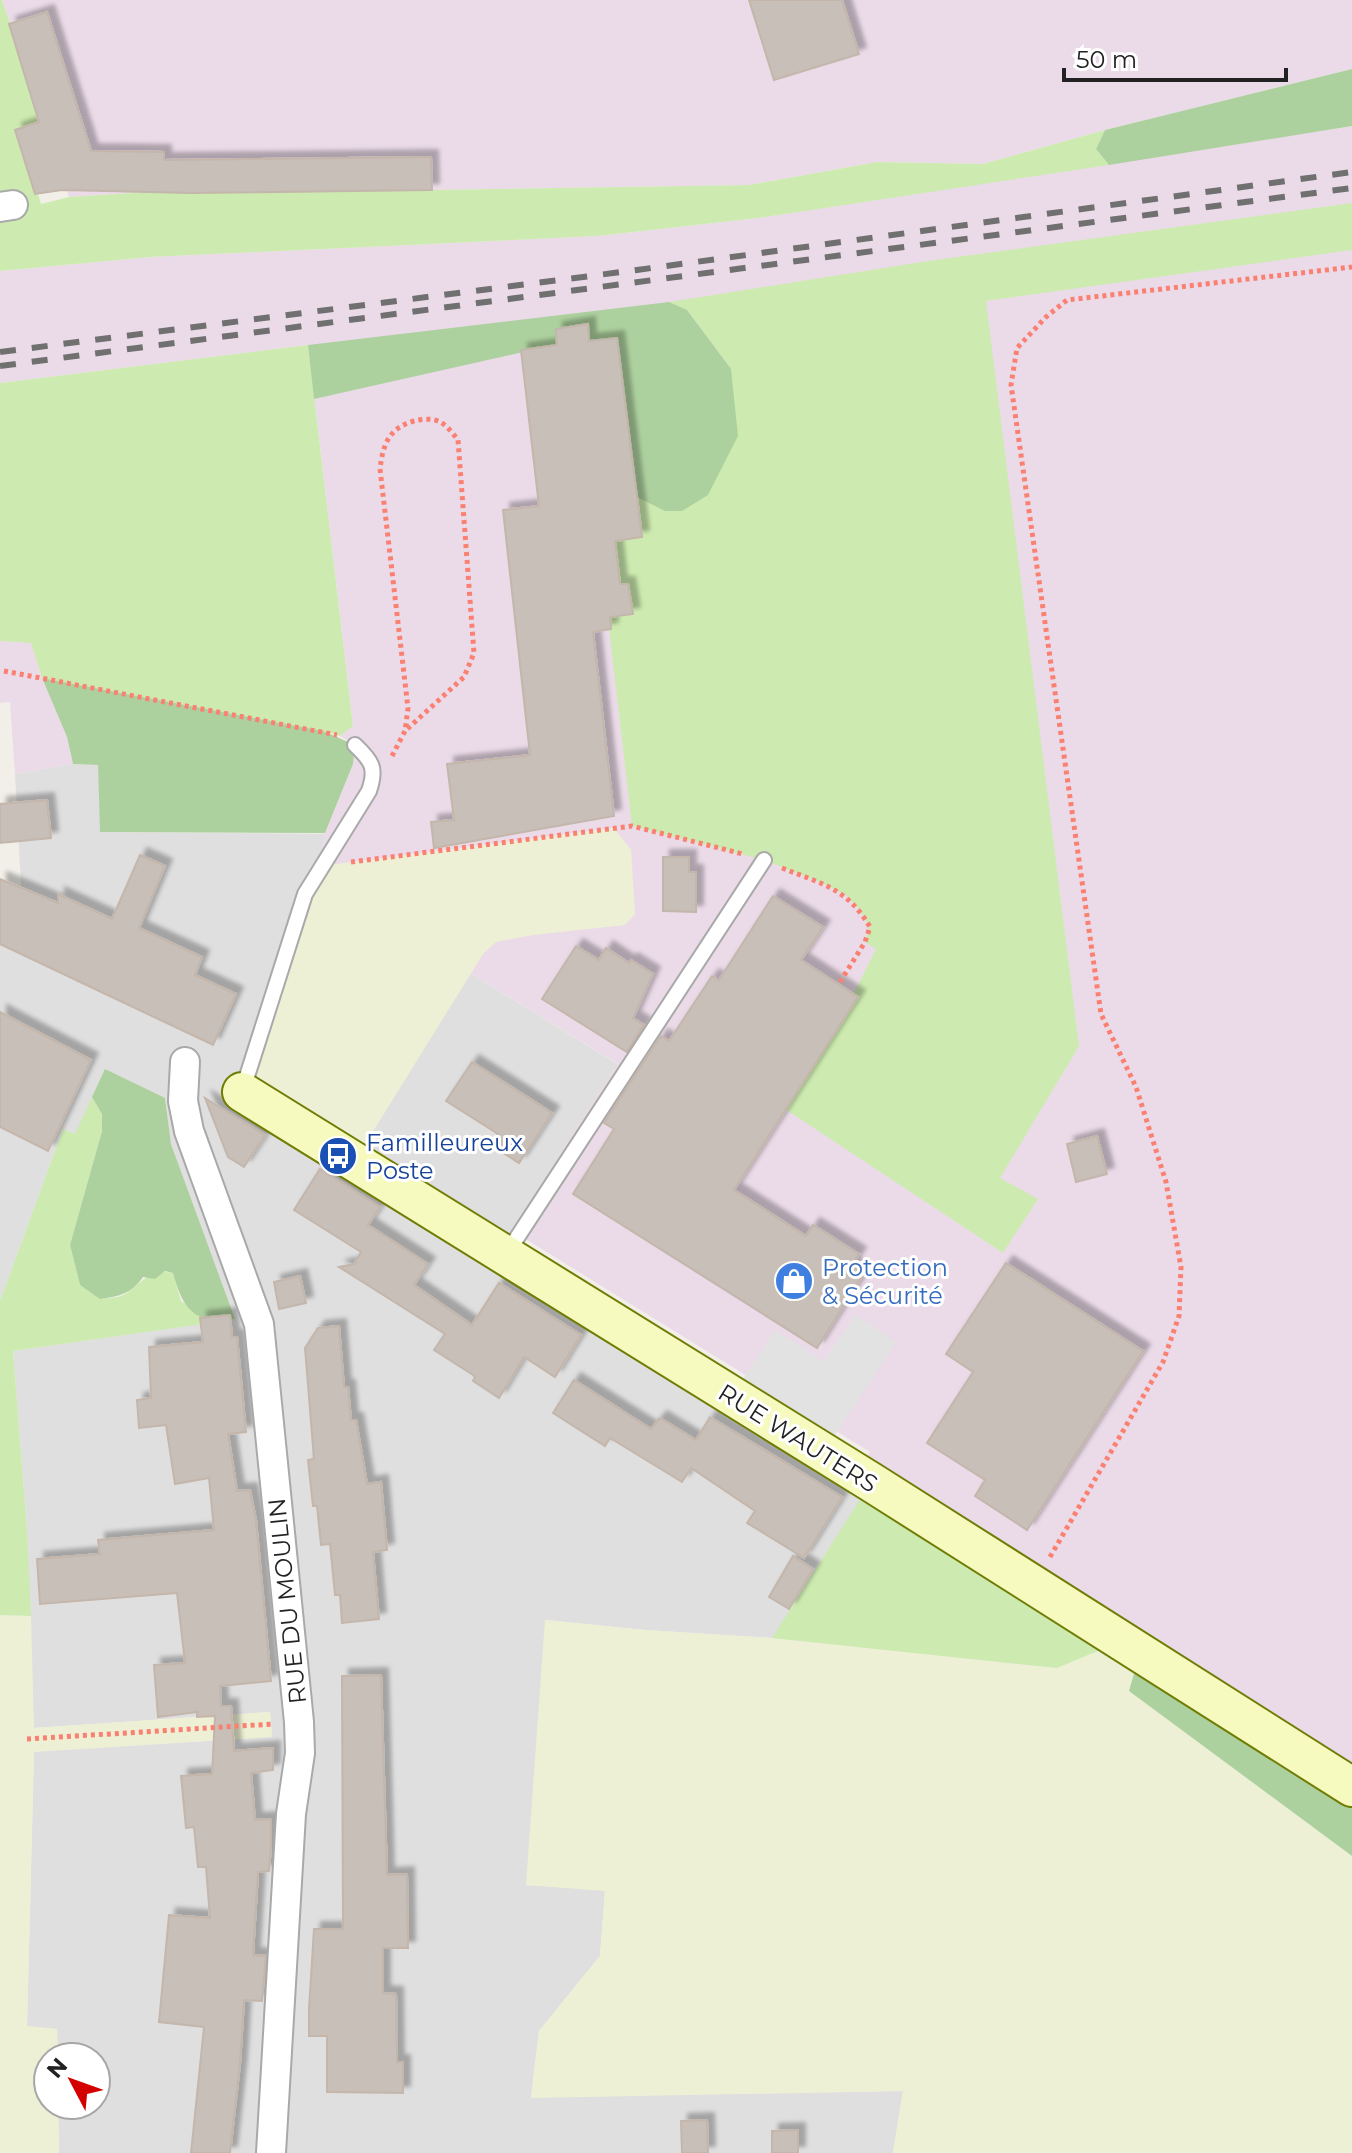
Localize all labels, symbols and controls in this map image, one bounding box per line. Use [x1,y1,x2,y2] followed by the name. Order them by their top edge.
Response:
[1064,32,1286,82] scale bar
[1076,45,1137,74] text: 50 m
[366,1128,523,1185] place label: Familleureux Poste
[317,1135,359,1177] bus stop icon: Familleureux Poste
[822,1253,948,1310] place label: Protection & Sécurité
[773,1260,815,1302] shop icon: Protection & Sécurité
[713,1377,883,1499] street label: RUE WAUTERS
[262,1497,312,1705] street label: RUE DU MOULIN
[32,2041,112,2121] north arrow
[41,2053,73,2084] text: N

